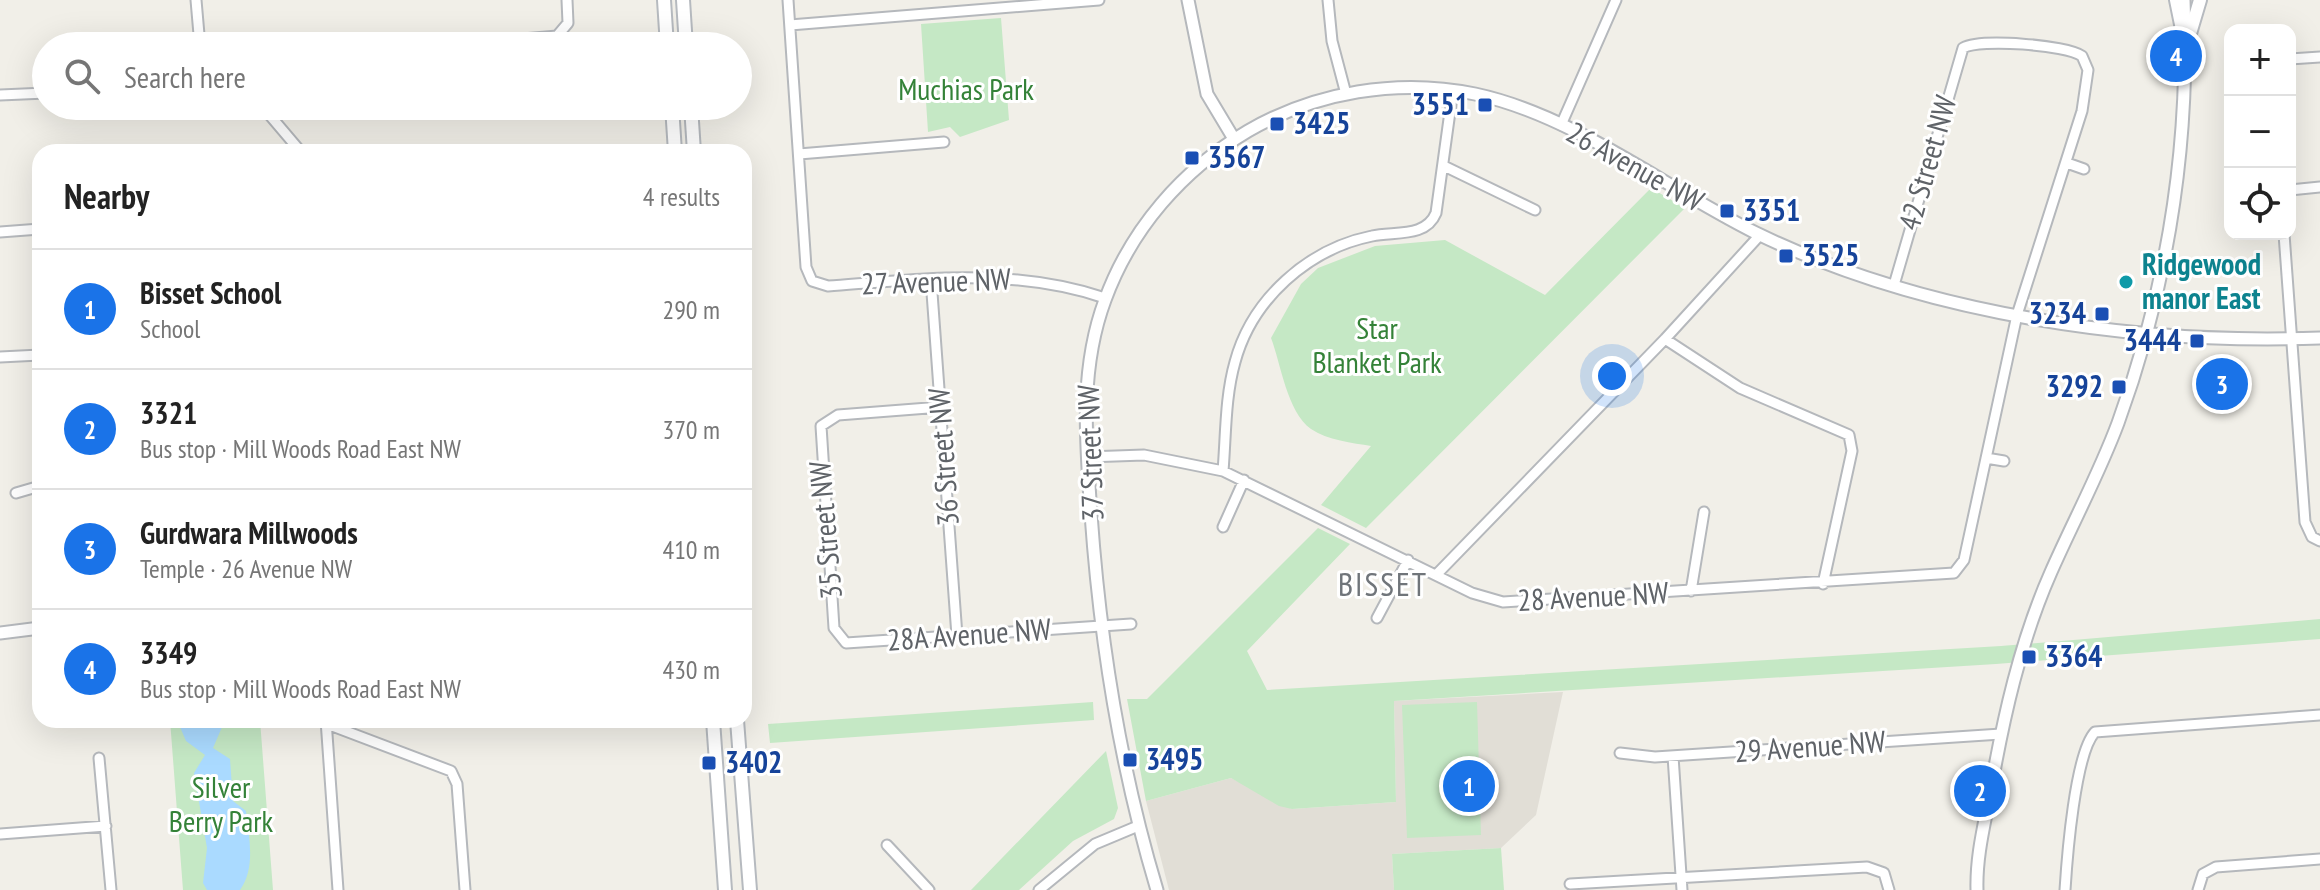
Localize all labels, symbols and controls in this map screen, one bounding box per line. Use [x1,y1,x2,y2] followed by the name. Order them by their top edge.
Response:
[2224,24,2296,240] map controls
[2224,24,2296,96] button: +
[2150,26,2202,86] pin: 4
[32,32,752,120] search box
[60,54,104,98] icon: search
[124,57,246,96] text: Search here
[898,69,1034,108] park label: Muchias Park
[1412,84,1469,123] place label: 3551
[1889,91,1964,234] street label: 42 Street NW
[1476,96,1494,114] marker: 3551
[2224,96,2296,168] button: −
[1293,103,1350,142] place label: 3425
[1560,112,1711,219] street label: 26 Avenue NW
[1268,115,1286,133] marker: 3425
[1208,137,1265,176] place label: 3567
[1183,149,1201,167] marker: 3567
[2224,168,2296,240] button: locate
[64,174,149,218] text: Nearby
[643,180,720,213] text: 4 results
[1743,190,1800,229] place label: 3351
[1718,202,1736,220] marker: 3351
[1802,235,1859,274] place label: 3525
[2142,244,2261,317] place label: Ridgewood manor East
[1777,247,1795,265] marker: 3525
[860,258,1011,303] street label: 27 Avenue NW
[140,273,281,312] text: Bisset School
[2117,273,2135,291] marker: Ridgewood manor East
[84,293,96,326] text: 1
[662,293,720,326] text: 290 m
[2029,293,2086,332] place label: 3234
[2093,305,2111,323] marker: 3234
[1312,308,1442,381] park label: Star Blanket Park
[140,312,200,345] text: School
[2124,320,2181,359] place label: 3444
[2188,332,2206,350] marker: 3444
[2196,354,2248,414] pin: 3
[1592,356,1632,396] your location
[2046,366,2103,405] place label: 3292
[2110,378,2128,396] marker: 3292
[1068,384,1111,522] street label: 37 Street NW
[918,387,967,527] street label: 36 Street NW
[140,393,197,432] text: 3321
[84,413,96,446] text: 2
[662,413,720,446] text: 370 m
[140,432,461,465] text: Bus stop · Mill Woods Road East NW
[799,460,850,601] street label: 35 Street NW
[140,513,358,552] text: Gurdwara Millwoods
[84,533,96,566] text: 3
[662,533,720,566] text: 410 m
[140,552,352,585] text: Temple · 26 Avenue NW
[1338,563,1428,605] district label: BISSET
[1516,572,1669,619] street label: 28 Avenue NW
[886,608,1052,659] street label: 28A Avenue NW
[140,633,197,672] text: 3349
[2045,636,2102,675] place label: 3364
[2020,648,2038,666] marker: 3364
[84,653,96,686] text: 4
[662,653,720,686] text: 430 m
[140,672,461,705] text: Bus stop · Mill Woods Road East NW
[1733,721,1887,770] street label: 29 Avenue NW
[1146,739,1203,778] place label: 3495
[725,742,782,781] place label: 3402
[1121,751,1139,769] marker: 3495
[700,754,718,772] marker: 3402
[1443,756,1495,816] pin: 1
[1954,761,2006,821] pin: 2
[169,767,274,840] park label: Silver Berry Park

